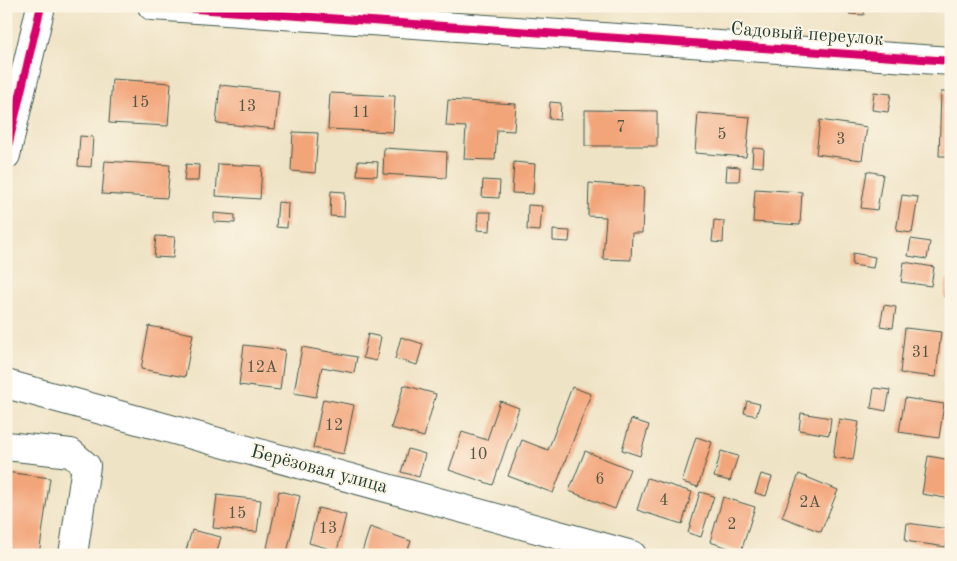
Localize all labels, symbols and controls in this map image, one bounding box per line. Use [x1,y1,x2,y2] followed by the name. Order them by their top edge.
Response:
[730,20,885,50] street label: Садовый переулок
[131,95,149,111] house number: 15
[238,99,256,115] house number: 13
[352,105,370,121] house number: 11
[616,120,626,136] house number: 7
[717,127,727,143] house number: 5
[836,132,846,148] house number: 3
[912,345,930,361] house number: 31
[247,360,277,376] house number: 12А
[325,418,343,434] house number: 12
[249,443,390,498] street label: Берёзовая улица
[469,447,487,463] house number: 10
[595,472,605,488] house number: 6
[659,493,669,509] house number: 4
[799,495,821,511] house number: 2А
[228,506,246,522] house number: 15
[727,517,737,533] house number: 2
[319,521,337,537] house number: 13

